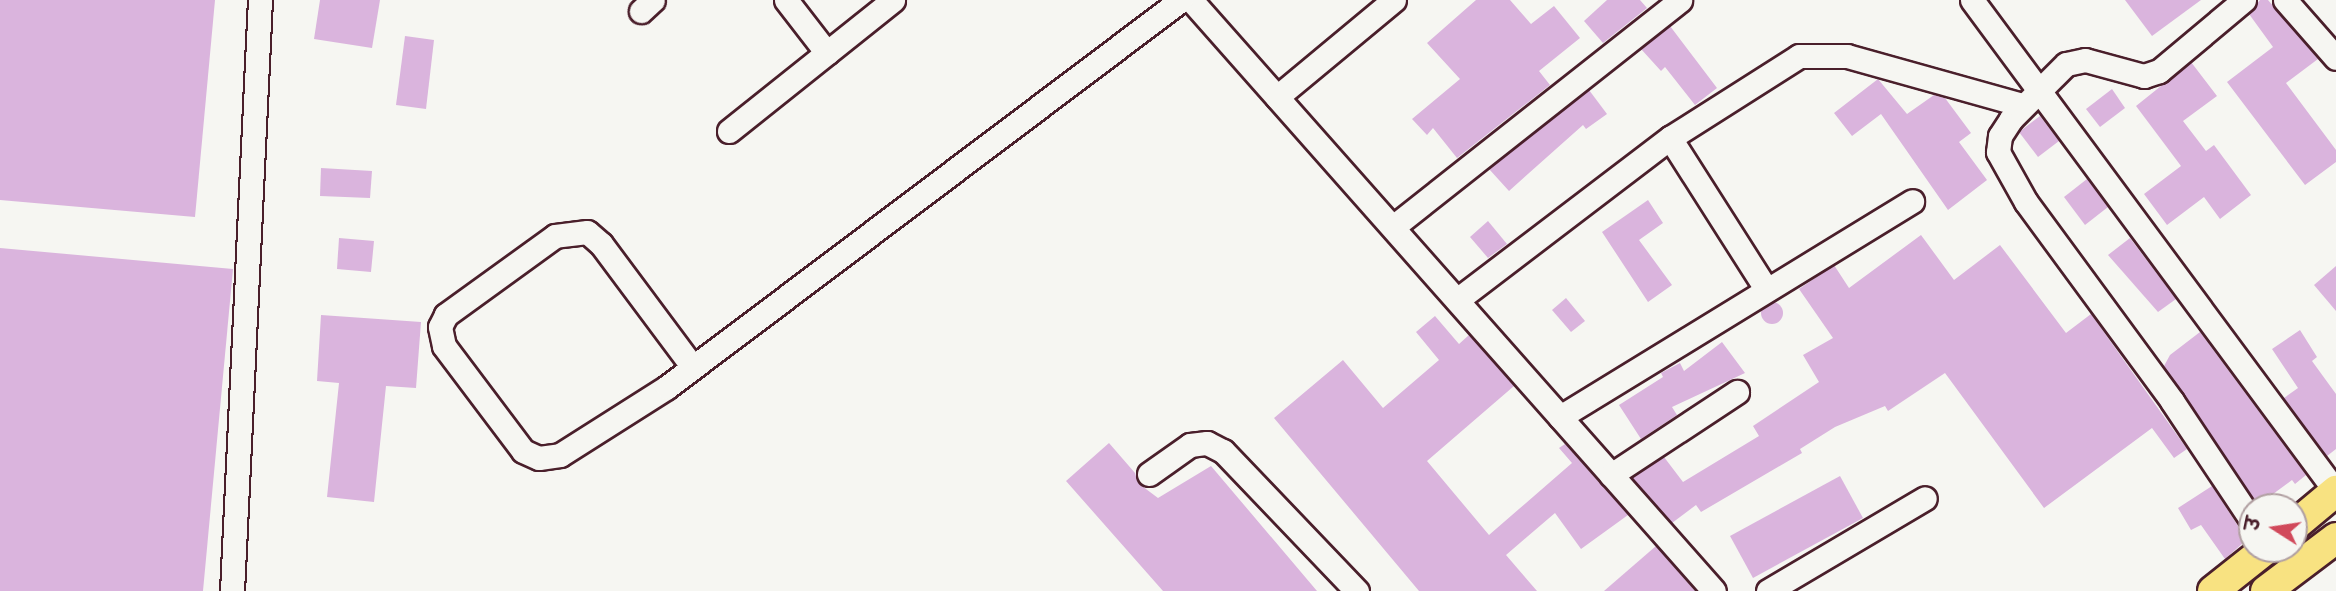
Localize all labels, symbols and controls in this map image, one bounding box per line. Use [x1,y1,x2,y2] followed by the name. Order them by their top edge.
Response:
[2238,493,2308,563] north arrow
[2239,515,2268,533] text: उ

